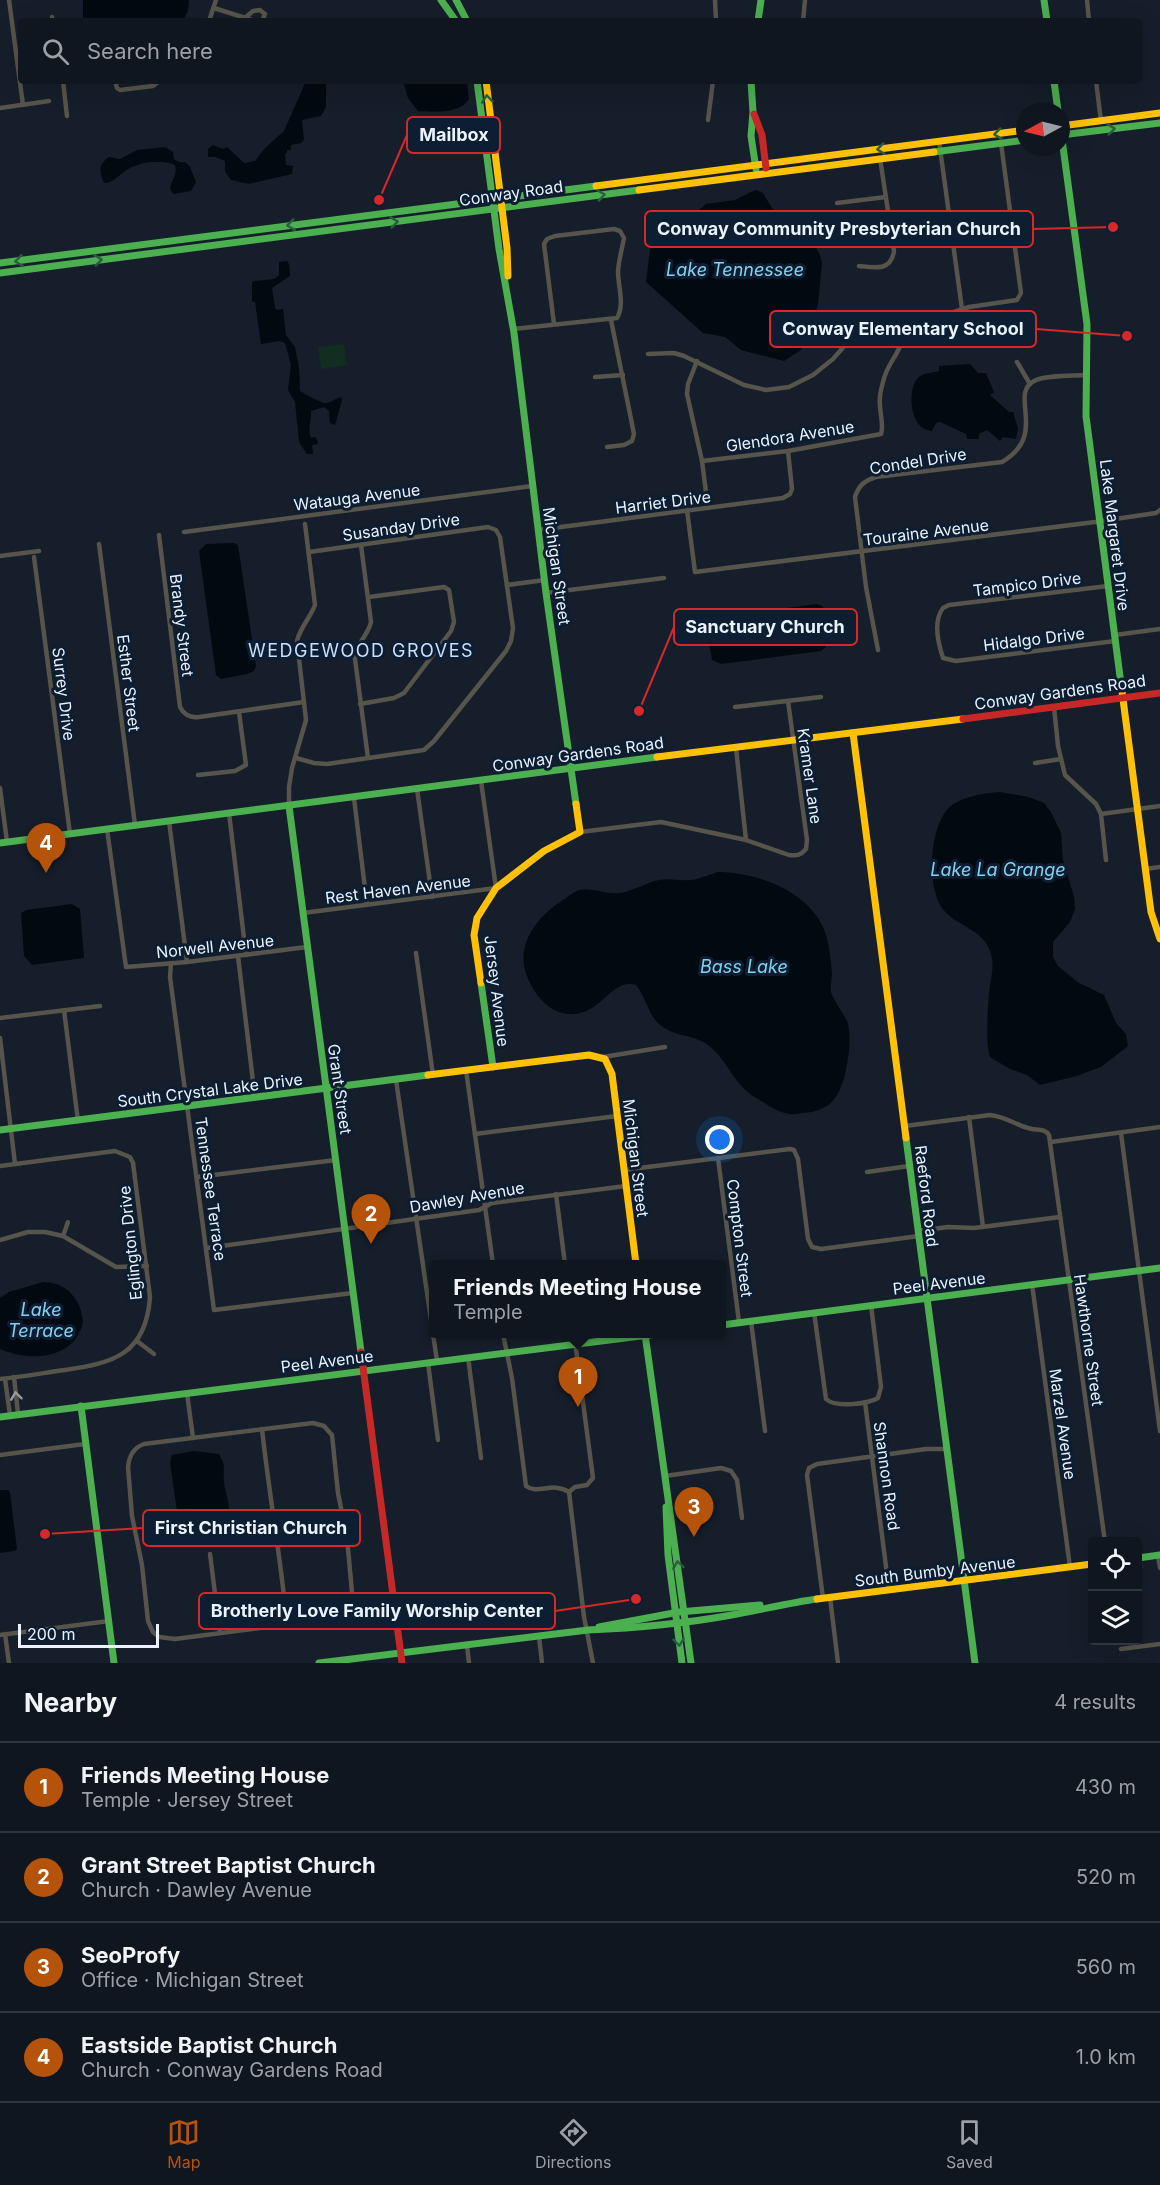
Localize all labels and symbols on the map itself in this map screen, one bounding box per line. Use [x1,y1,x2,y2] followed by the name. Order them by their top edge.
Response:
[482,95,494,104] one-way arrow
[1016,102,1070,156] north arrow
[407,117,500,153] callout: Mailbox
[1106,123,1115,136] one-way arrow
[419,124,489,145] text: Mailbox
[994,127,1003,140] one-way arrow
[876,142,886,154] one-way arrow
[458,176,564,210] street label: Conway Road
[596,189,606,201] one-way arrow
[645,211,1033,247] callout: Conway Community Presbyterian Church
[389,216,399,229] one-way arrow
[657,218,1021,239] text: Conway Community Presbyterian Church
[286,219,295,231] one-way arrow
[15,254,24,266] one-way arrow
[94,254,103,267] one-way arrow
[666,259,804,280] water label: Lake Tennessee
[770,311,1036,347] callout: Conway Elementary School
[782,318,1024,339] text: Conway Elementary School
[724,416,856,456] street label: Glendora Avenue
[868,443,968,479] street label: Condel Drive
[1096,458,1134,612] street label: Lake Margaret Drive
[293,479,421,515] street label: Watauga Avenue
[614,486,712,518] street label: Harriet Drive
[539,506,575,626] street label: Michigan Street
[341,509,461,545] street label: Susanday Drive
[862,514,990,550] street label: Touraine Avenue
[972,567,1082,601] street label: Tampico Drive
[166,572,198,678] street label: Brandy Street
[674,609,857,645] callout: Sanctuary Church
[685,616,845,637] text: Sanctuary Church
[982,623,1086,655] street label: Hidalgo Drive
[113,633,145,733] street label: Esther Street
[248,640,474,661] district label: WEDGEWOOD GROVES
[48,646,80,742] street label: Surrey Drive
[973,670,1147,714] street label: Conway Gardens Road
[793,727,827,825] street label: Kramer Lane
[491,732,665,776] street label: Conway Gardens Road
[26,824,66,873] pin: 4
[930,859,1066,880] water label: Lake La Grange
[324,870,472,908] street label: Rest Haven Avenue
[155,930,275,962] street label: Norwell Avenue
[480,934,514,1048] street label: Jersey Avenue
[700,956,788,977] water label: Bass Lake
[324,1042,356,1136] street label: Grant Street
[116,1069,304,1111] street label: South Crystal Lake Drive
[619,1098,653,1218] street label: Michigan Street
[191,1116,231,1262] street label: Tennessee Terrace
[705,1125,734,1154] your location
[911,1144,943,1248] street label: Raeford Road
[408,1177,526,1217] street label: Dawley Avenue
[723,1178,757,1298] street label: Compton Street
[114,1185,146,1301] street label: Eglington Drive
[352,1194,391,1244] pin: 2
[891,1267,987,1299] street label: Peel Avenue
[1070,1273,1108,1407] street label: Hawthorne Street
[8,1299,74,1341] water label: Lake Terrace
[279,1345,375,1377] street label: Peel Avenue
[558,1358,598,1407] pin: 1
[1045,1367,1081,1481] street label: Marzel Avenue
[11,1391,23,1400] one-way arrow
[869,1420,905,1532] street label: Shannon Road
[674,1488,714,1537] pin: 3
[143,1510,360,1546] callout: First Christian Church
[155,1517,347,1538] text: First Christian Church
[854,1551,1016,1591] street label: South Bumby Avenue
[672,1561,685,1570] one-way arrow
[199,1593,555,1629] callout: Brotherly Love Family Worship Center
[211,1600,543,1621] text: Brotherly Love Family Worship Center
[18,1621,159,1648] scale bar
[673,1638,685,1647] one-way arrow

